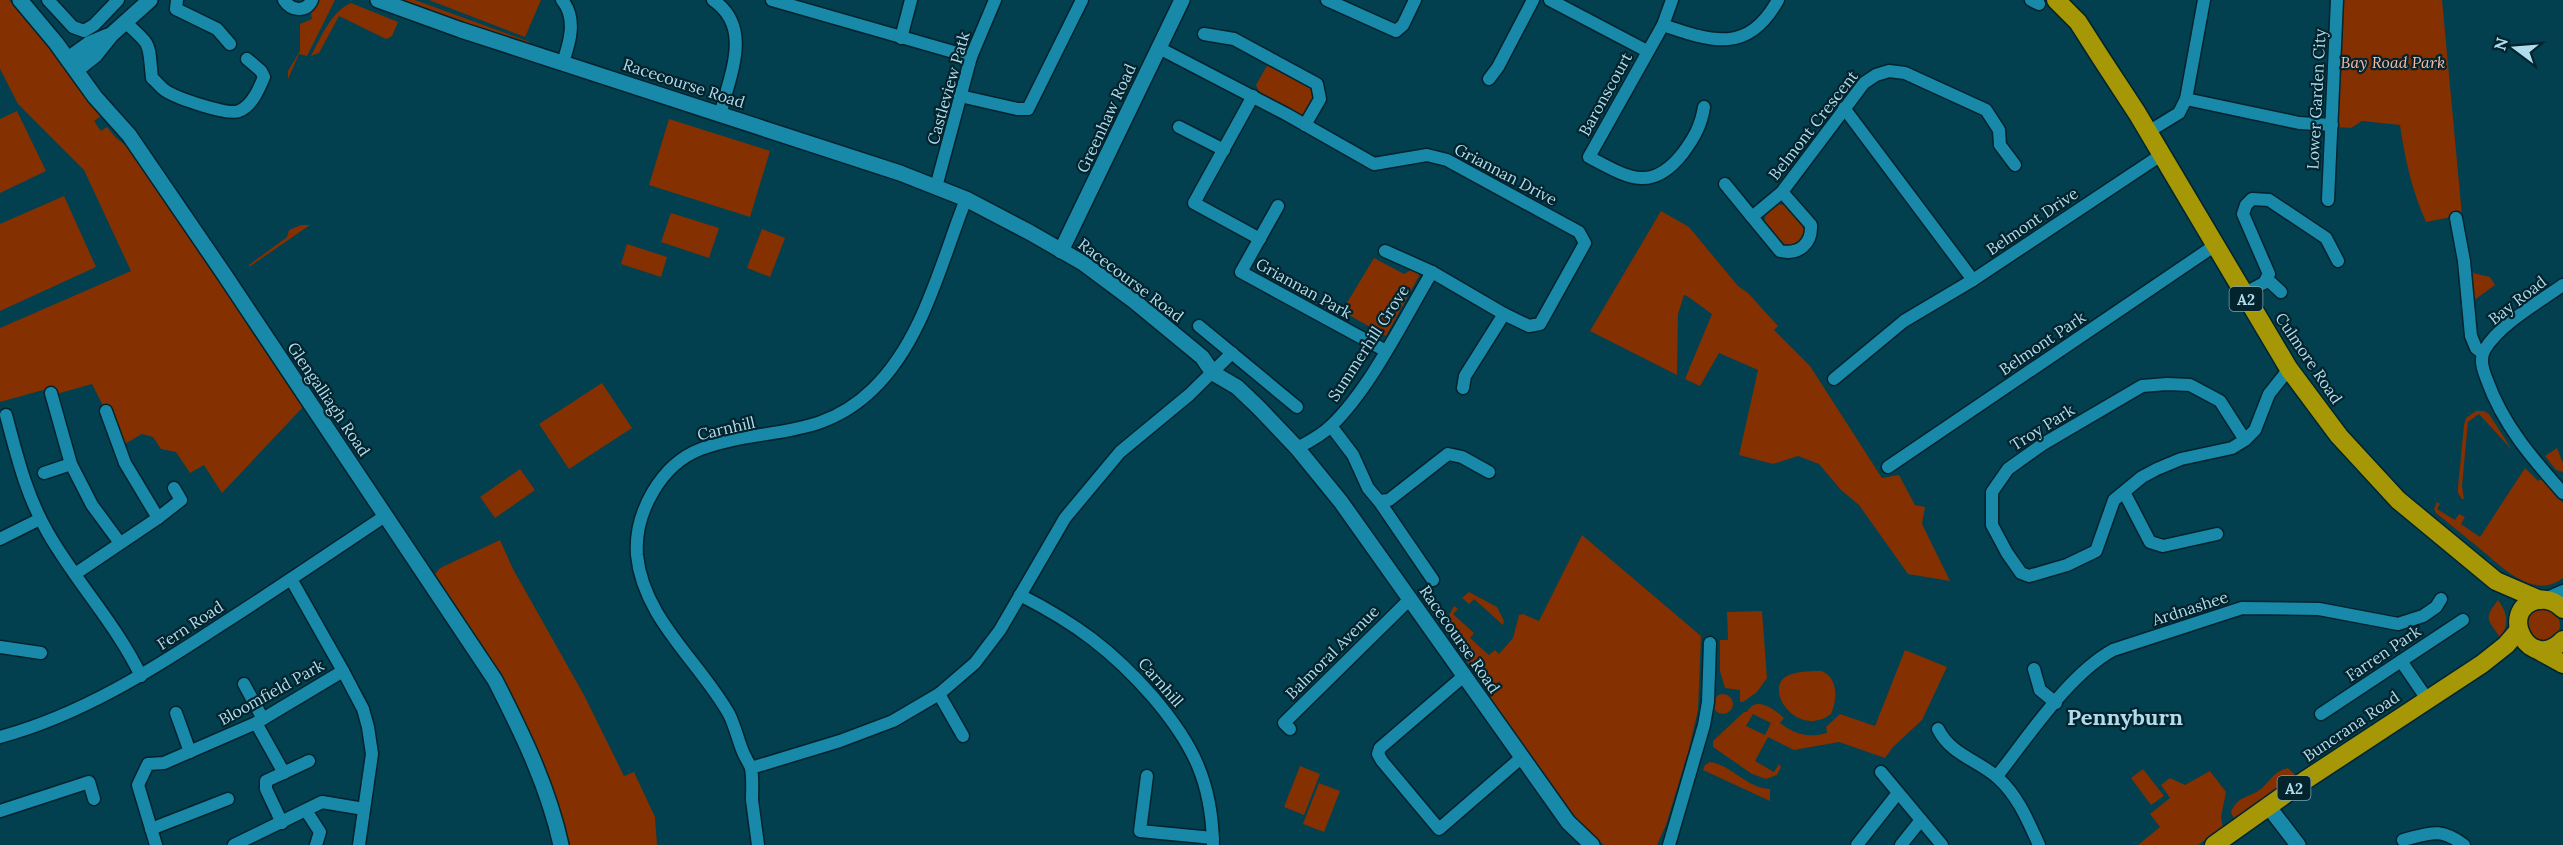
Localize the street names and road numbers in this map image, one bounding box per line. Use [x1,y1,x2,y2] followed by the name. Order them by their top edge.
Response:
[2302,28,2330,170] street label: Lower Garden City
[922,29,974,147] street label: Castleview Patk
[1574,48,1636,139] street label: Baronscourt
[621,54,748,112] street label: Racecourse Road
[1072,60,1140,176] street label: Greenhaw Road
[1764,66,1862,184] street label: Belmont Crescent
[1451,139,1561,210] street label: Griannan Drive
[1982,183,2082,259] street label: Belmont Drive
[1074,234,1188,326] street label: Racecourse Road
[1252,253,1356,323] street label: Griannan Park
[2484,271,2550,329] street label: Bay Road
[1323,281,1413,405] street label: Summerhill Grove
[2230,287,2262,311] road number: A2
[1995,307,2089,379] street label: Belmont Park
[2271,309,2347,408] street label: Culmore Road
[283,338,375,460] street label: Glengalliagh Road
[2006,399,2078,455] street label: Troy Park
[695,412,757,444] street label: Carnhill
[1415,581,1505,697] street label: Racecourse Road
[2149,586,2231,630] street label: Ardnashee
[153,596,227,654] street label: Fern Road
[1281,601,1383,703] street label: Balmoral Avenue
[2342,620,2425,685] street label: Farren Park
[1134,653,1188,711] street label: Carnhill
[215,655,327,729] street label: Bloomfield Park
[2299,686,2403,766] street label: Buncrana Road
[2278,776,2310,800] road number: A2

